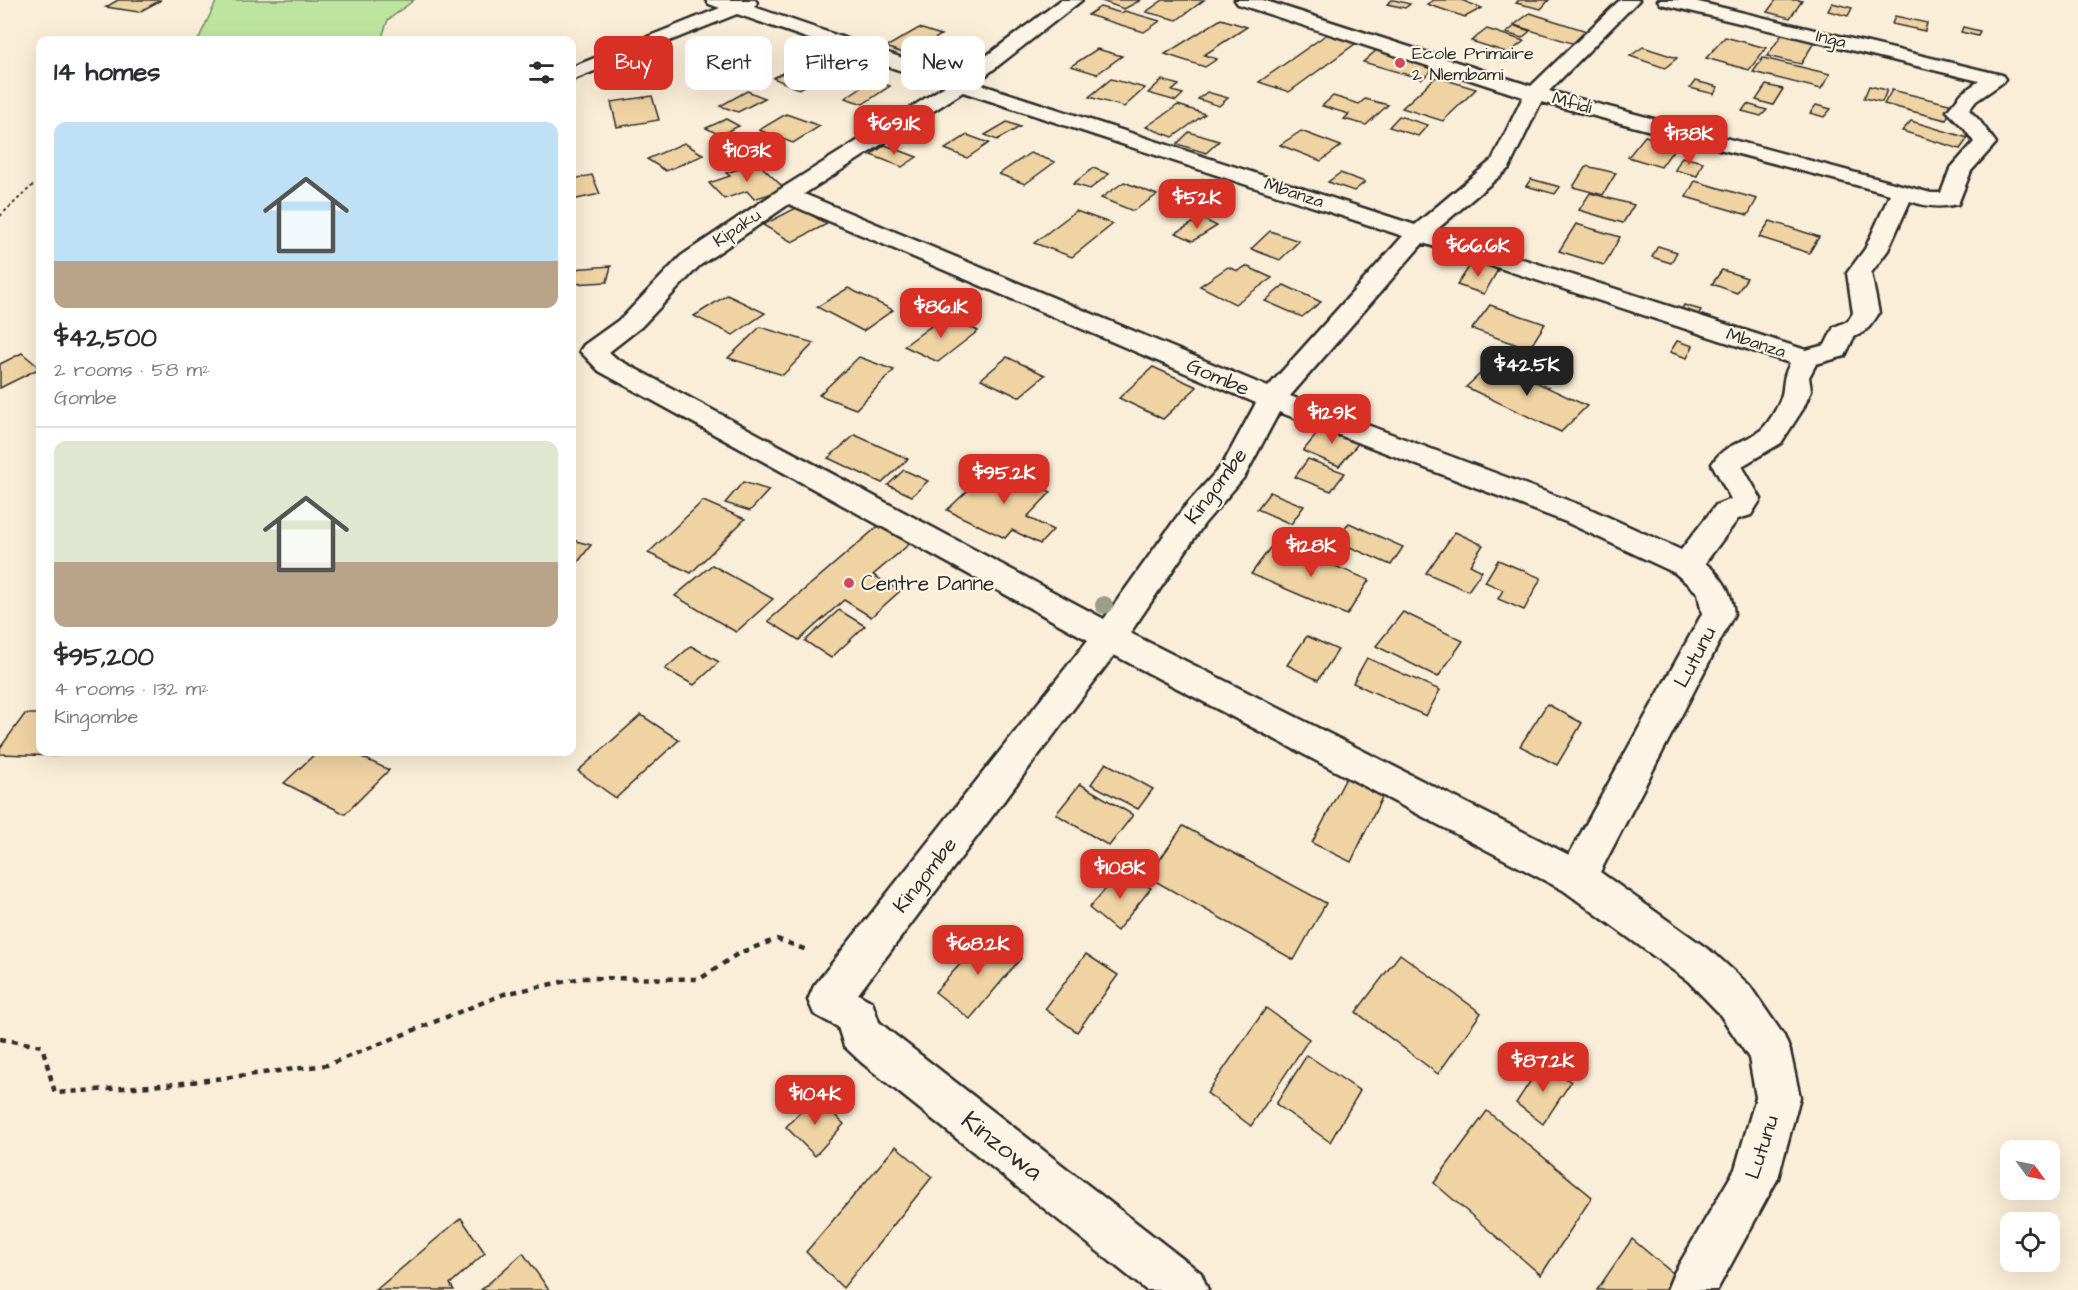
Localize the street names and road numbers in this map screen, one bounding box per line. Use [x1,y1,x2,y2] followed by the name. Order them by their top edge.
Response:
[1813,23,1849,56] street label: Inga
[1549,86,1595,120] street label: Mfidi
[1261,172,1327,214] street label: Mbanza
[708,203,766,253] street label: Kipaku
[1723,322,1789,364] street label: Mbanza
[1182,351,1254,403] street label: Gombe
[1178,442,1256,531] street label: Kingombe
[1667,621,1723,693] street label: Lutunu
[886,831,965,920] street label: Kingombe
[954,1103,1050,1189] street label: Kinzowa
[1738,1111,1786,1183] street label: Lutunu

